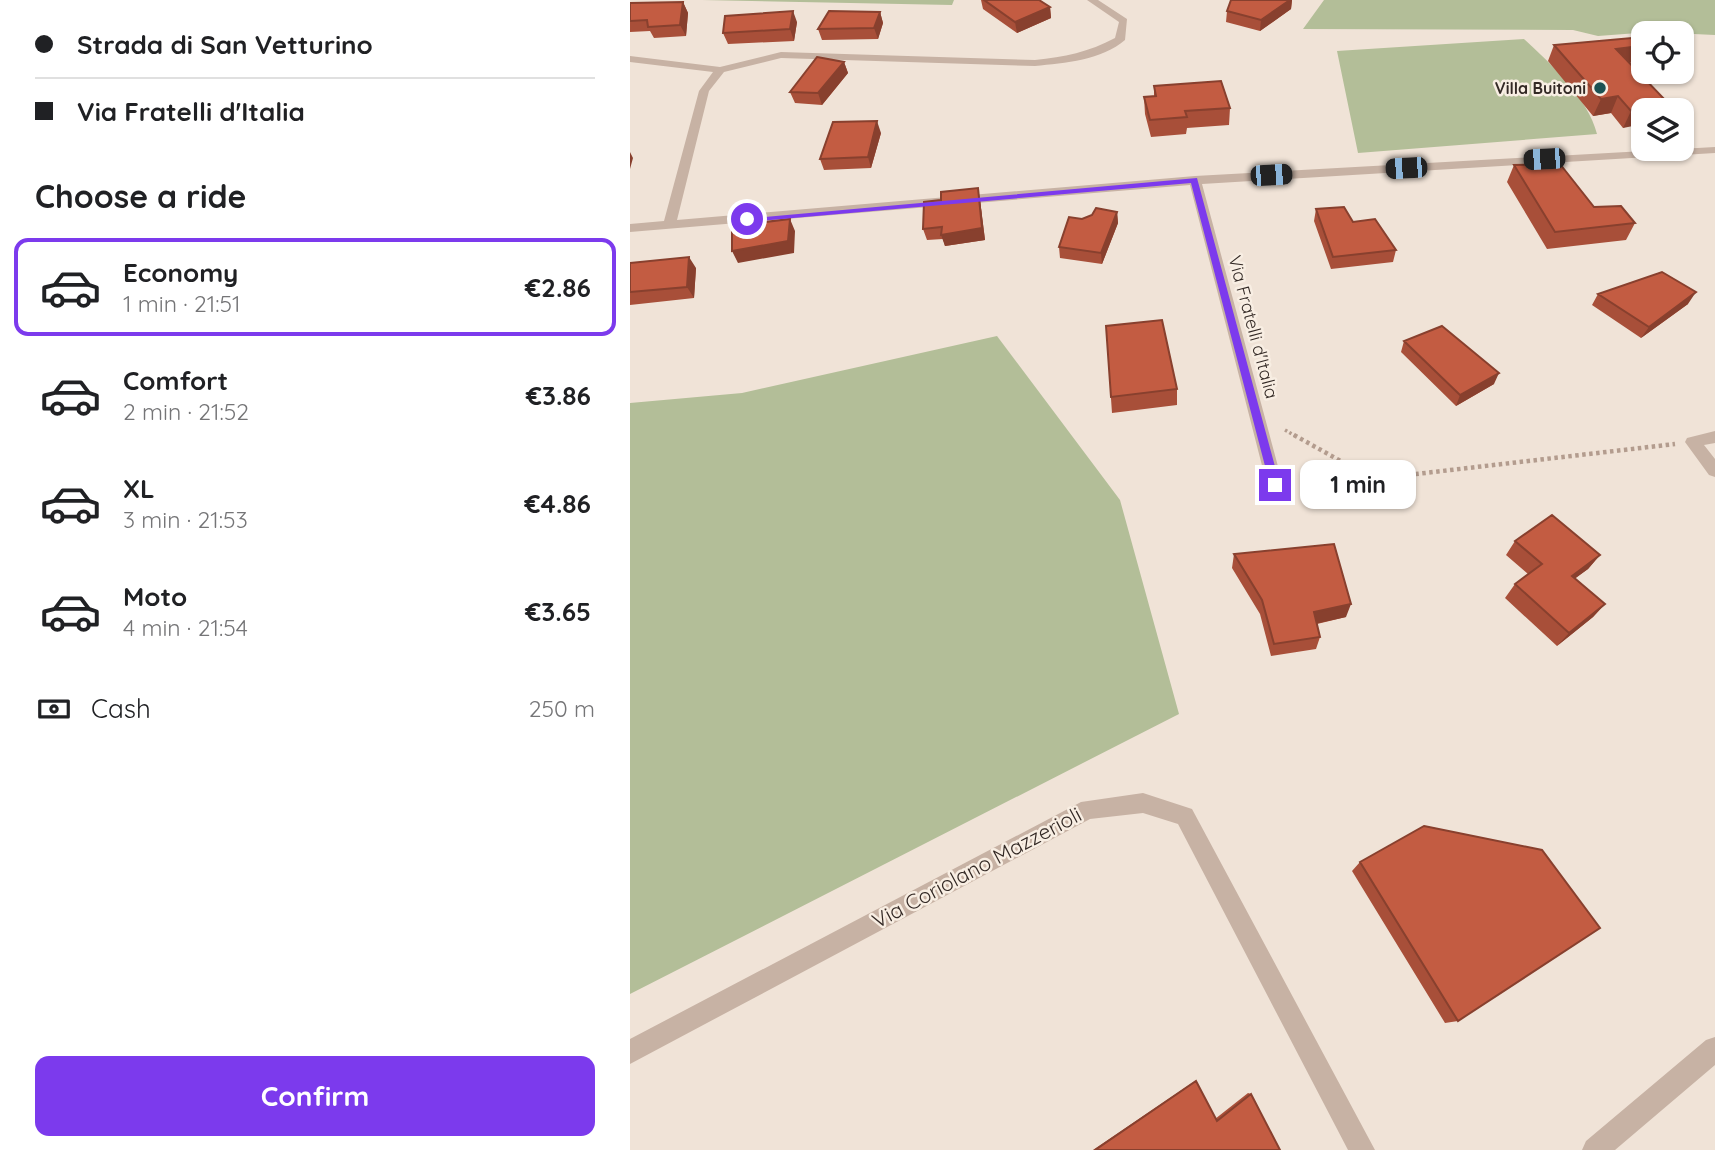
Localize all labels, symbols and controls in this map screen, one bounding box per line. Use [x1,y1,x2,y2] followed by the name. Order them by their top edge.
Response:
[1631,21,1694,161] map controls
[1631,21,1694,84] button: locate
[77,28,373,61] text: Strada di San Vetturino
[1495,78,1586,98] place label: Villa Buitoni
[1592,80,1608,96] marker: Villa Buitoni
[77,95,305,128] text: Via Fratelli d'Italia
[1631,98,1694,161] button: layers
[1523,147,1566,171] car
[1385,156,1428,180] car
[1250,163,1293,187] car
[35,176,247,216] text: Choose a ride
[731,203,763,235] route start
[1223,253,1284,401] street label: Via Fratelli d'Italia
[39,256,102,319] icon: car
[123,256,238,289] text: Economy
[525,271,591,304] text: €2.86
[123,289,241,318] text: 1 min · 21:51
[39,364,102,427] icon: car
[123,364,228,397] text: Comfort
[526,379,591,412] text: €3.86
[123,397,249,426] text: 2 min · 21:52
[1300,461,1415,510] callout: 1 min
[1259,469,1291,501] route end
[1330,470,1386,499] text: 1 min
[39,472,102,535] icon: car
[123,472,155,505] text: XL
[524,487,591,520] text: €4.86
[123,505,248,534] text: 3 min · 21:53
[39,580,102,643] icon: car
[123,580,187,613] text: Moto
[525,595,591,628] text: €3.65
[123,613,248,642] text: 4 min · 21:54
[35,690,73,728] icon: cash
[91,692,151,725] text: Cash
[529,694,595,723] text: 250 m
[867,801,1086,933] street label: Via Coriolano Mazzerioli
[35,1056,595,1136] button: Confirm

